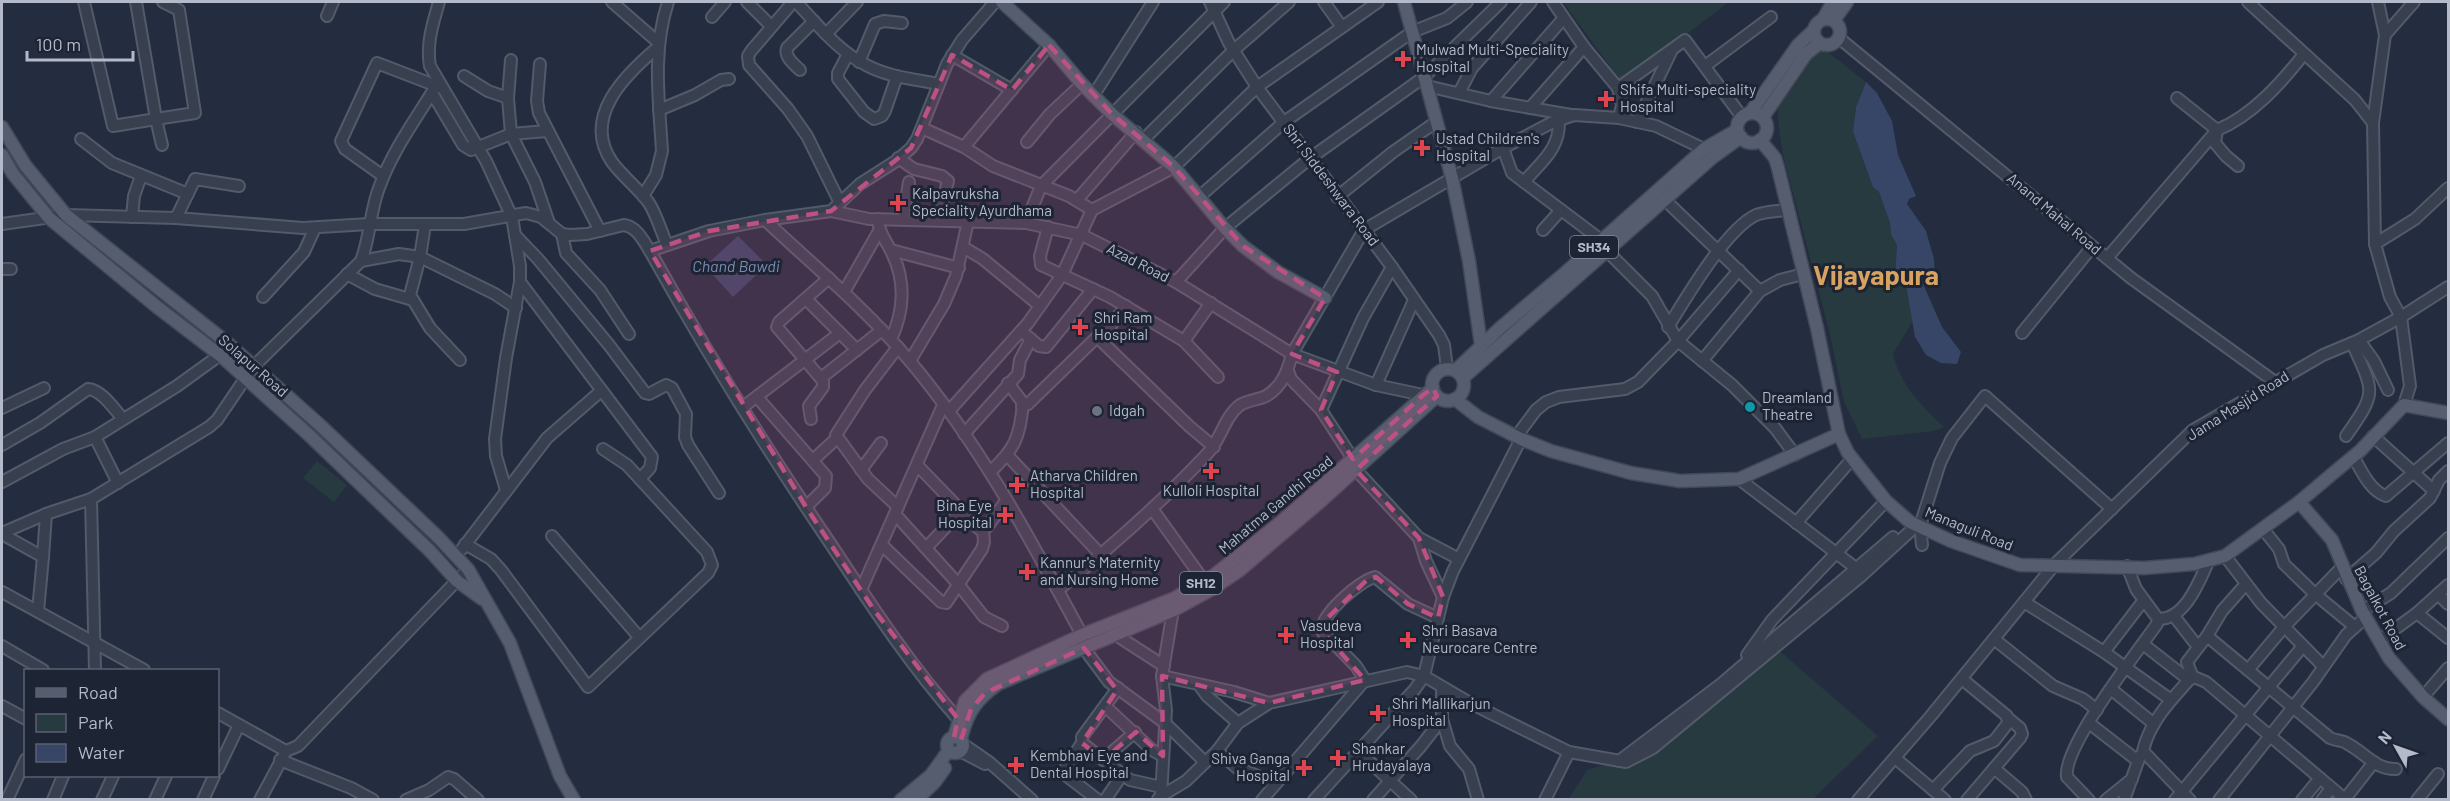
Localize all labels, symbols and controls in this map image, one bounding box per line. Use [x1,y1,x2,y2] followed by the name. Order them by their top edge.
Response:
[27,24,134,62] scale bar
[36,33,81,55] text: 100 m
[1416,40,1569,75] place label: Mulwad Multi-Speciality Hospital
[1394,50,1412,68] marker: Mulwad Multi-Speciality Hospital
[1620,80,1756,115] place label: Shifa Multi-speciality Hospital
[1597,90,1615,108] marker: Shifa Multi-speciality Hospital
[1280,120,1384,249] street label: Shri Siddeshwara Road
[1436,129,1540,164] place label: Ustad Children's Hospital
[1413,139,1431,157] marker: Ustad Children's Hospital
[2004,168,2106,258] street label: Anand Mahal Road
[912,184,1052,219] place label: Kalpavruksha Speciality Ayurdhama
[889,194,907,212] marker: Kalpavruksha Speciality Ayurdhama
[1570,236,1618,258] road number: SH34
[1104,239,1173,286] street label: Azad Road
[692,256,780,275] water label: Chand Bawdi
[1813,258,1939,290] district label: Vijayapura
[1094,308,1152,343] place label: Shri Ram Hospital
[1071,318,1089,336] marker: Shri Ram Hospital
[215,330,292,400] street label: Solapur Road
[2183,367,2292,444] street label: Jama Masjid Road
[1762,388,1832,423] place label: Dreamland Theatre
[1743,400,1757,414] marker: Dreamland Theatre
[1109,401,1145,419] place label: Idgah
[1090,404,1104,418] marker: Idgah
[1215,451,1336,557] street label: Mahatma Gandhi Road
[1202,462,1220,480] marker: Kulloli Hospital
[1030,466,1138,501] place label: Atharva Children Hospital
[1008,476,1026,494] marker: Atharva Children Hospital
[1163,481,1259,499] place label: Kulloli Hospital
[936,496,992,531] place label: Bina Eye Hospital
[1923,502,2016,554] street label: Managuli Road
[996,506,1014,524] marker: Bina Eye Hospital
[1040,553,1160,588] place label: Kannur's Maternity and Nursing Home
[2351,562,2411,653] street label: Bagalkot Road
[1018,563,1036,581] marker: Kannur's Maternity and Nursing Home
[1180,572,1222,594] road number: SH12
[1300,616,1362,651] place label: Vasudeva Hospital
[1422,621,1538,656] place label: Shri Basava Neurocare Centre
[1277,626,1295,644] marker: Vasudeva Hospital
[1399,631,1417,649] marker: Shri Basava Neurocare Centre
[24,669,219,777] legend
[78,681,118,703] text: Road
[1392,694,1491,729] place label: Shri Mallikarjun Hospital
[1369,704,1387,722] marker: Shri Mallikarjun Hospital
[78,711,113,733] text: Park
[2366,717,2426,777] north arrow
[2373,727,2395,747] text: N
[1352,739,1431,774] place label: Shankar Hrudayalaya
[78,741,125,763] text: Water
[1030,746,1148,781] place label: Kembhavi Eye and Dental Hospital
[1211,749,1290,784] place label: Shiva Ganga Hospital
[1329,749,1347,767] marker: Shankar Hrudayalaya
[1007,756,1025,774] marker: Kembhavi Eye and Dental Hospital
[1295,759,1313,777] marker: Shiva Ganga Hospital

